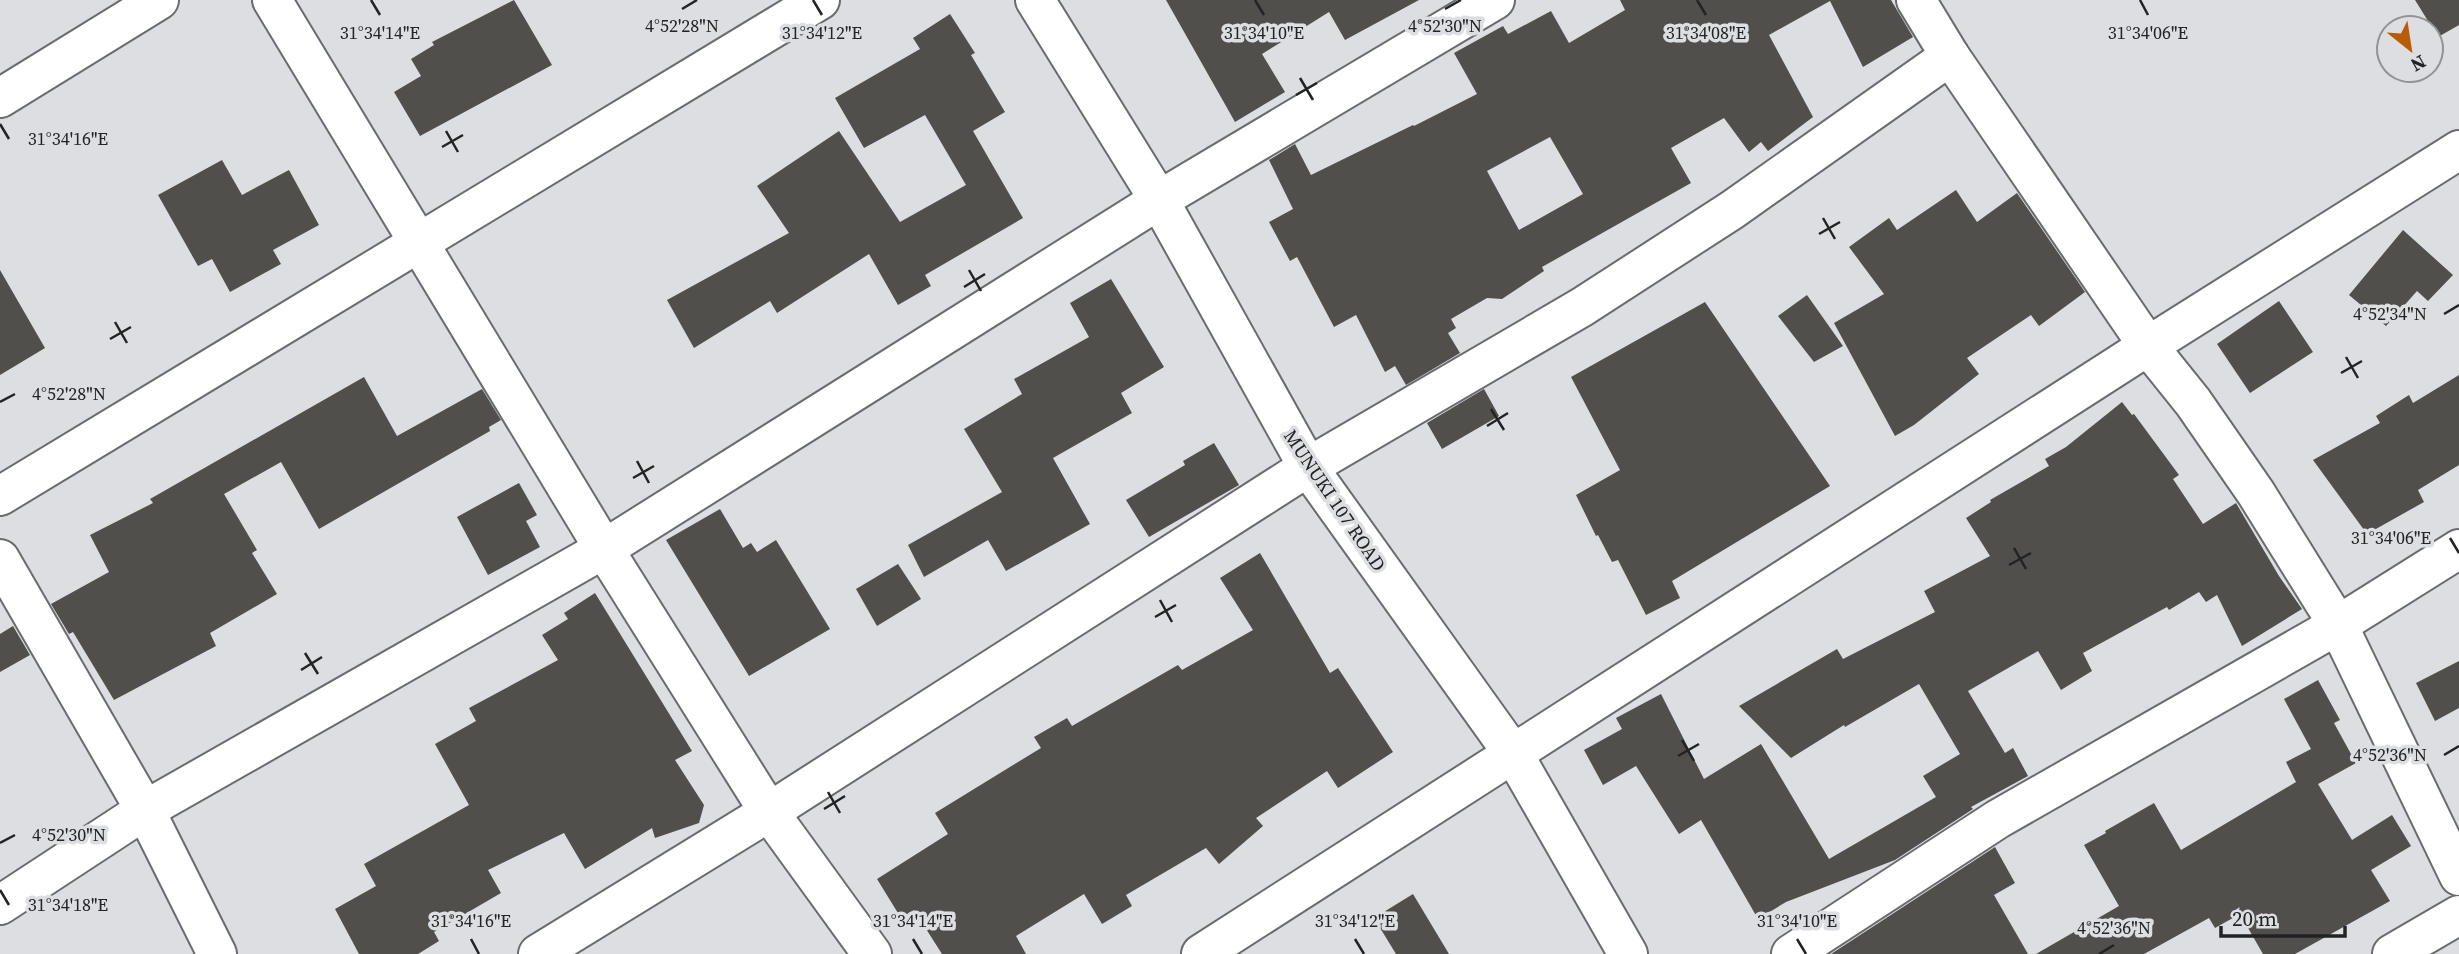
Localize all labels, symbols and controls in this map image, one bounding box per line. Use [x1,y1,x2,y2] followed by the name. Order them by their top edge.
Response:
[645,13,719,38] text: 4°52'28"N
[1408,13,1482,38] text: 4°52'30"N
[2375,14,2445,84] north arrow
[340,20,420,45] text: 31°34'14"E
[782,20,862,45] text: 31°34'12"E
[1224,20,1304,45] text: 31°34'10"E
[1666,20,1746,45] text: 31°34'08"E
[2108,20,2188,45] text: 31°34'06"E
[2406,49,2431,79] text: N
[28,126,108,151] text: 31°34'16"E
[2353,301,2427,326] text: 4°52'34"N
[32,381,106,406] text: 4°52'28"N
[1278,424,1392,576] street label: MUNUKI 107 ROAD
[2351,525,2431,550] text: 31°34'06"E
[2353,742,2427,767] text: 4°52'36"N
[32,822,106,847] text: 4°52'30"N
[28,892,108,917] text: 31°34'18"E
[2221,894,2345,938] scale bar
[2232,904,2277,933] text: 20 m
[431,908,511,933] text: 31°34'16"E
[873,908,953,933] text: 31°34'14"E
[1315,908,1395,933] text: 31°34'12"E
[1757,908,1837,933] text: 31°34'10"E
[2077,915,2151,940] text: 4°52'36"N

